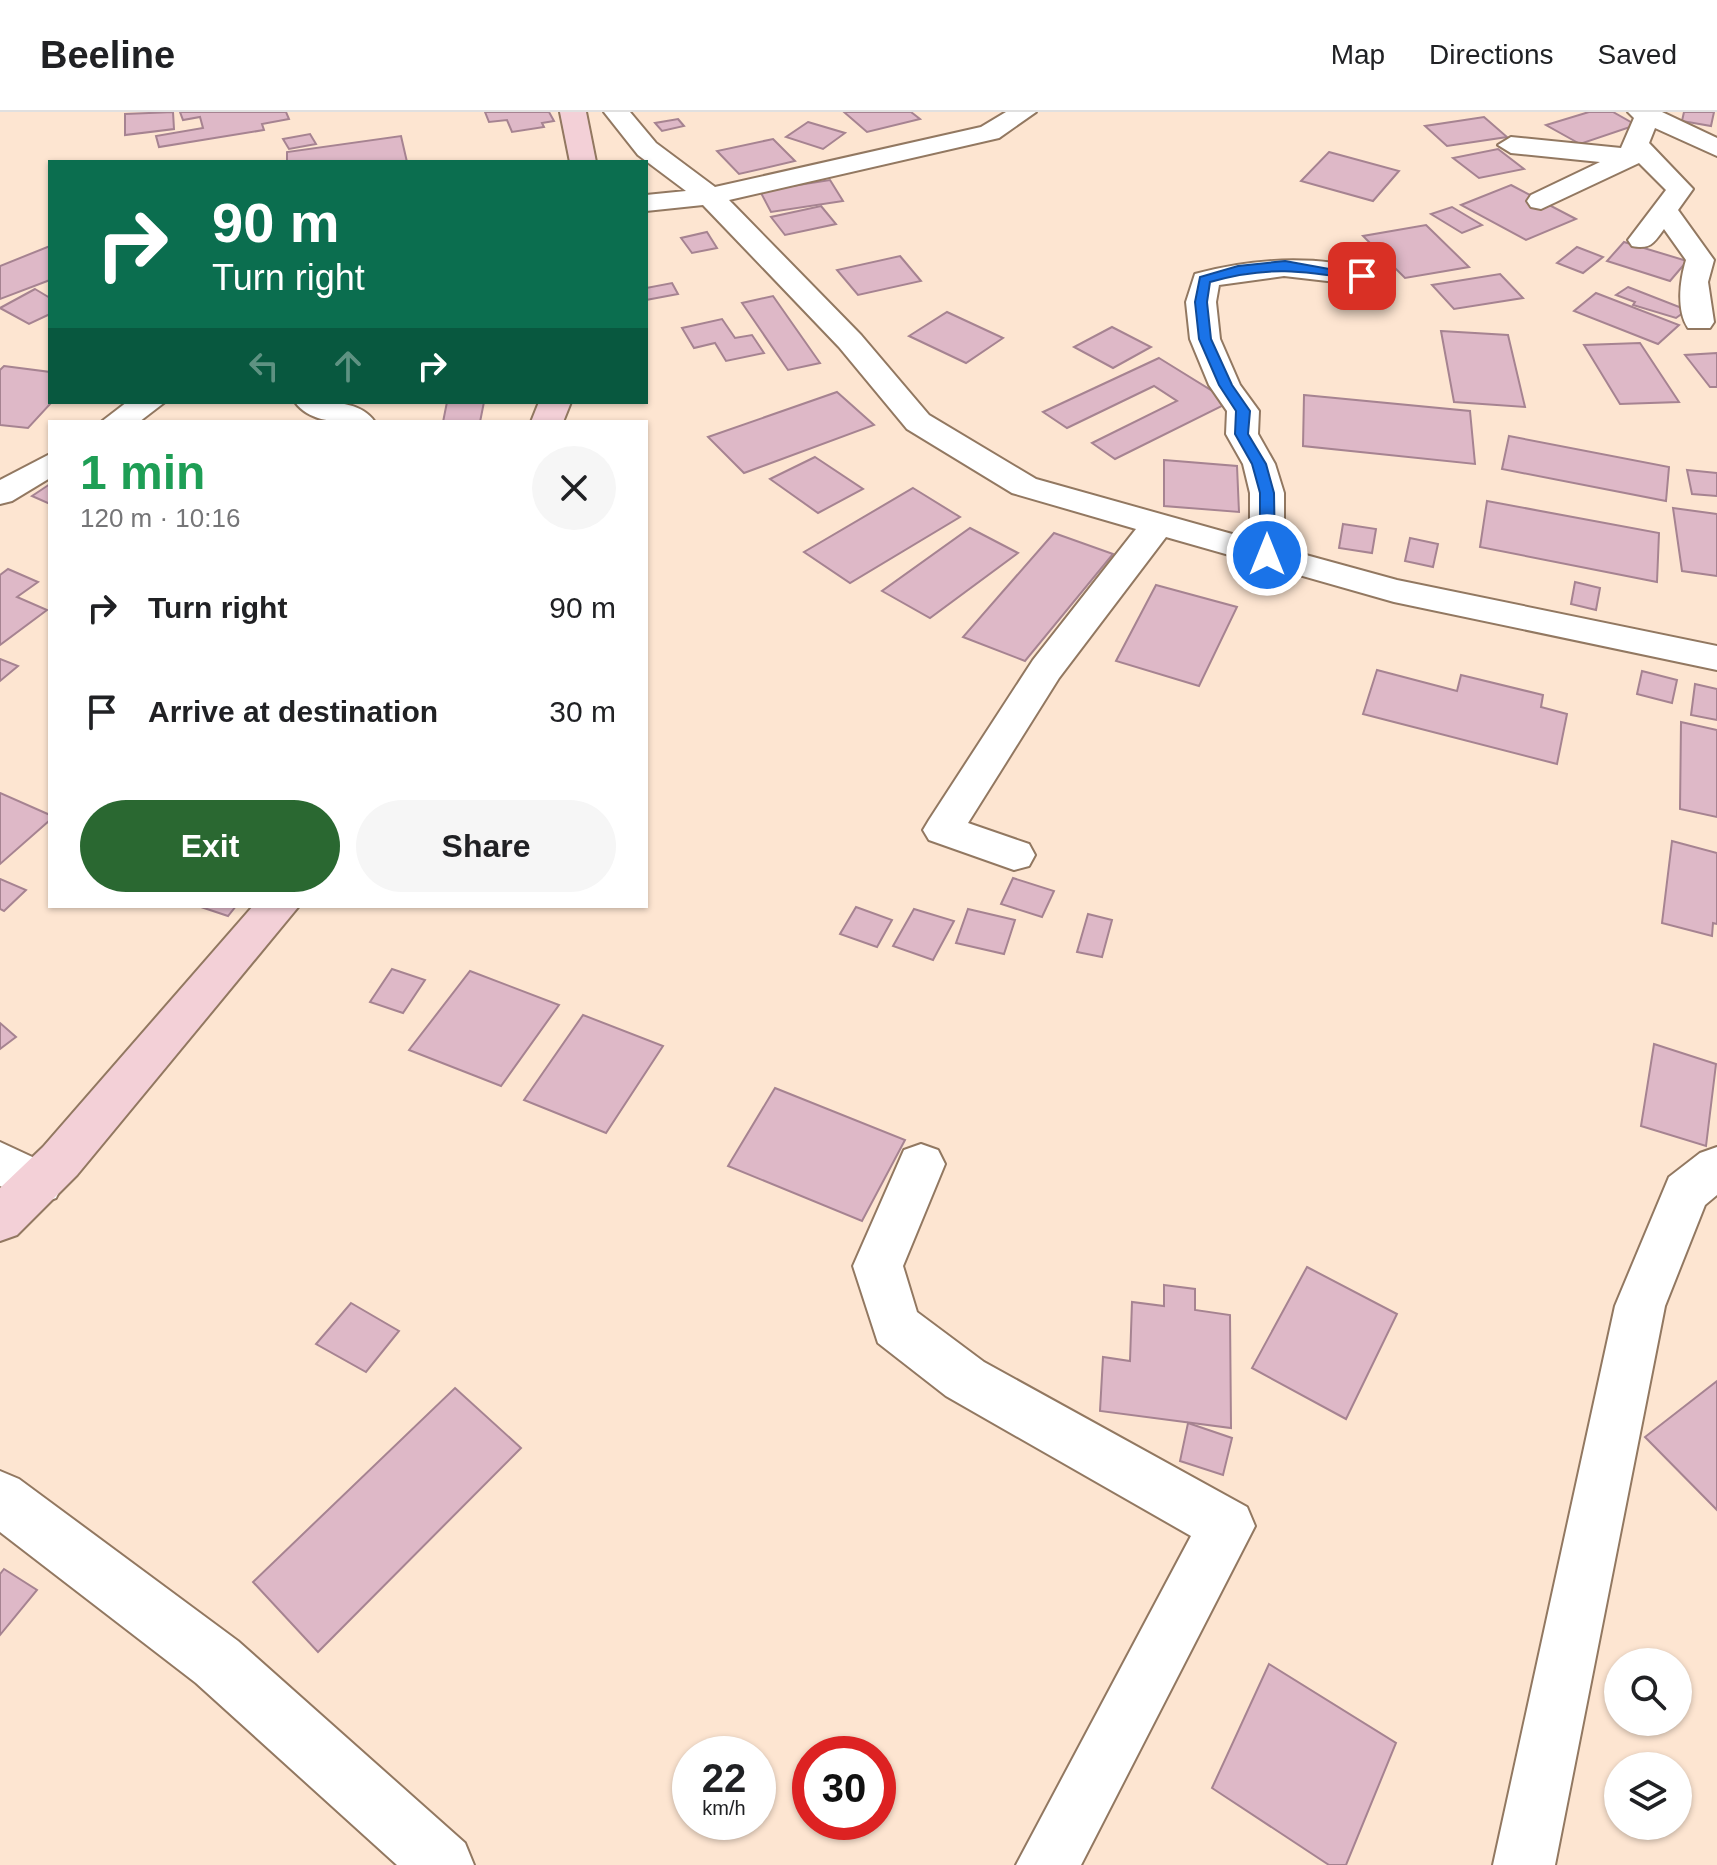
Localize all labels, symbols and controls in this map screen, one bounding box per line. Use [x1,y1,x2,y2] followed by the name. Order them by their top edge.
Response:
[40,34,175,76] text: Beeline
[1331,39,1385,70] text: Map
[1429,39,1554,70] text: Directions
[1598,39,1677,70] text: Saved
[212,191,340,254] text: 90 m
[80,192,184,296] icon: right
[1328,242,1396,310] pin
[1340,254,1384,298] icon: arrive
[212,257,365,298] text: Turn right
[242,344,286,388] icon: left
[326,344,370,388] icon: ahead
[410,344,454,388] icon: right
[80,446,205,499] text: 1 min
[532,446,616,530] button: close
[80,503,240,533] text: 120 m · 10:16
[1225,513,1309,597] position arrow
[80,586,124,630] icon: right
[148,591,287,624] text: Turn right
[549,591,616,624] text: 90 m
[80,690,124,734] icon: arrive
[148,695,438,728] text: Arrive at destination
[549,695,616,728] text: 30 m
[80,800,340,892] button: Exit
[356,800,616,892] button: Share
[1604,1648,1692,1840] map controls
[1604,1648,1692,1736] button: search
[792,1736,896,1840] speed limit sign: 30
[1604,1752,1692,1840] button: layers
[702,1756,746,1800] text: 22
[702,1797,746,1819] text: km/h

